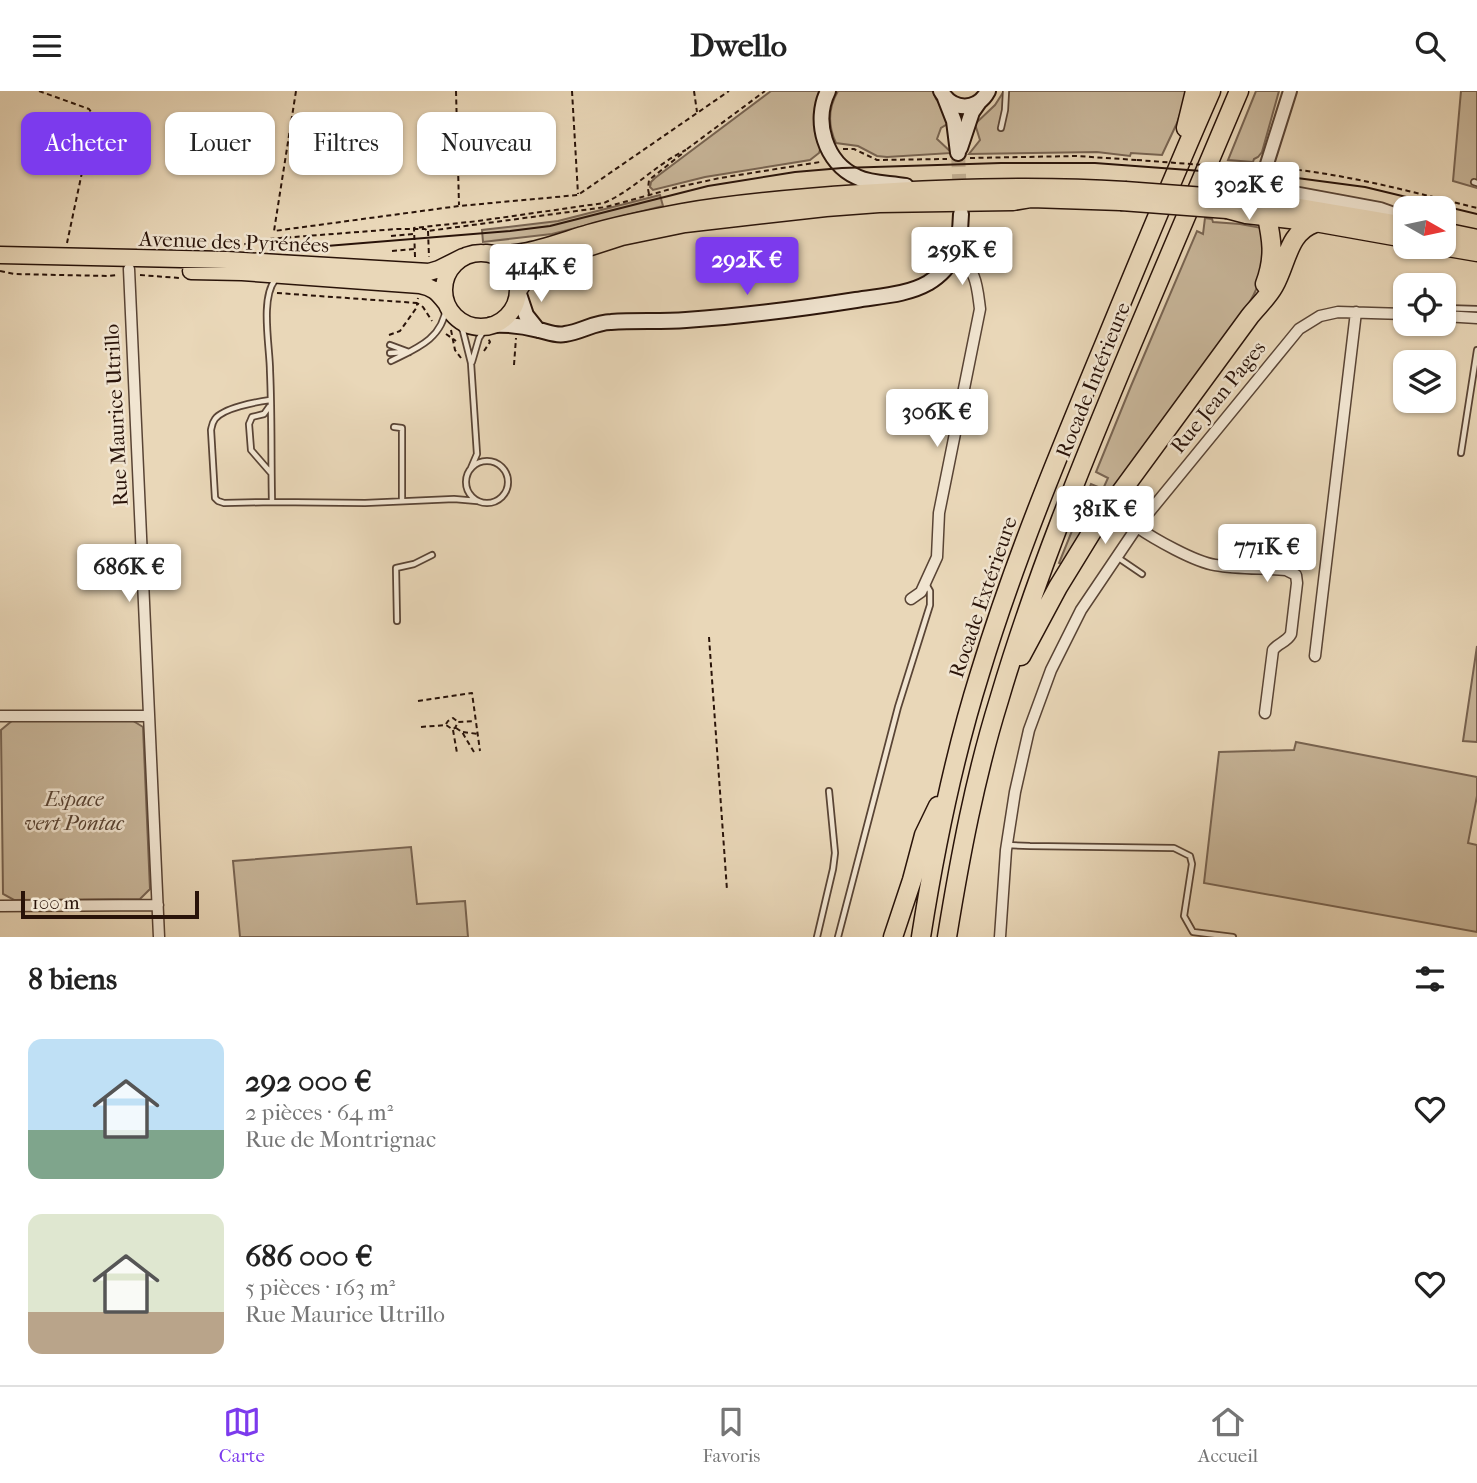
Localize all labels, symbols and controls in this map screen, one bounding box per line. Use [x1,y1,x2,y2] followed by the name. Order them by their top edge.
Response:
[28,27,66,65] icon: menu
[690,27,787,64] text: Dwello
[1411,27,1449,65] icon: search
[21,112,151,175] chip: Acheter
[165,112,275,175] chip: Louer
[289,112,403,175] chip: Filtres
[417,112,556,175] chip: Nouveau
[1192,163,1306,222] pin: 302K €
[1214,171,1284,198] text: 302K €
[1393,196,1456,259] north arrow
[1393,196,1456,413] map controls
[138,227,330,257] street label: Avenue des Pyrénées
[905,227,1019,287] pin: 259K €
[927,236,997,263] text: 259K €
[690,237,804,297] pin: 292K €
[484,245,598,304] pin: 414K €
[711,246,783,273] text: 292K €
[506,253,576,280] text: 414K €
[1393,273,1456,336] button: locate
[1051,299,1135,461] street label: Rocade Intérieure
[99,323,133,507] street label: Rue Maurice Utrillo
[1165,336,1271,458] street label: Rue Jean Pages
[1393,350,1456,413] button: layers
[880,389,994,449] pin: 306K €
[902,398,972,425] text: 306K €
[1048,487,1162,546] pin: 381K €
[1073,495,1137,522] text: 381K €
[944,513,1022,681] street label: Rocade Extérieure
[1210,525,1324,584] pin: 771K €
[1234,533,1300,560] text: 771K €
[72,545,186,604] pin: 686K €
[93,553,165,580] text: 686K €
[24,787,125,835] park label: Espace vert Pontac
[21,888,200,920] scale bar
[32,892,80,914] text: 100 m
[1411,960,1449,998] icon: filters
[28,962,117,997] text: 8 biens
[245,1064,372,1099] text: 292 000 €
[84,1067,168,1151] icon: home
[1411,1090,1449,1128] icon: heart
[245,1099,393,1126] text: 2 pièces · 64 m²
[245,1126,436,1153] text: Rue de Montrignac
[245,1239,373,1274] text: 686 000 €
[84,1242,168,1326] icon: home
[1411,1265,1449,1303] icon: heart
[245,1274,395,1301] text: 5 pièces · 163 m²
[245,1301,445,1328] text: Rue Maurice Utrillo
[219,1403,265,1467] tab: Carte
[703,1403,760,1467] tab: Favoris
[1198,1403,1258,1467] tab: Accueil

